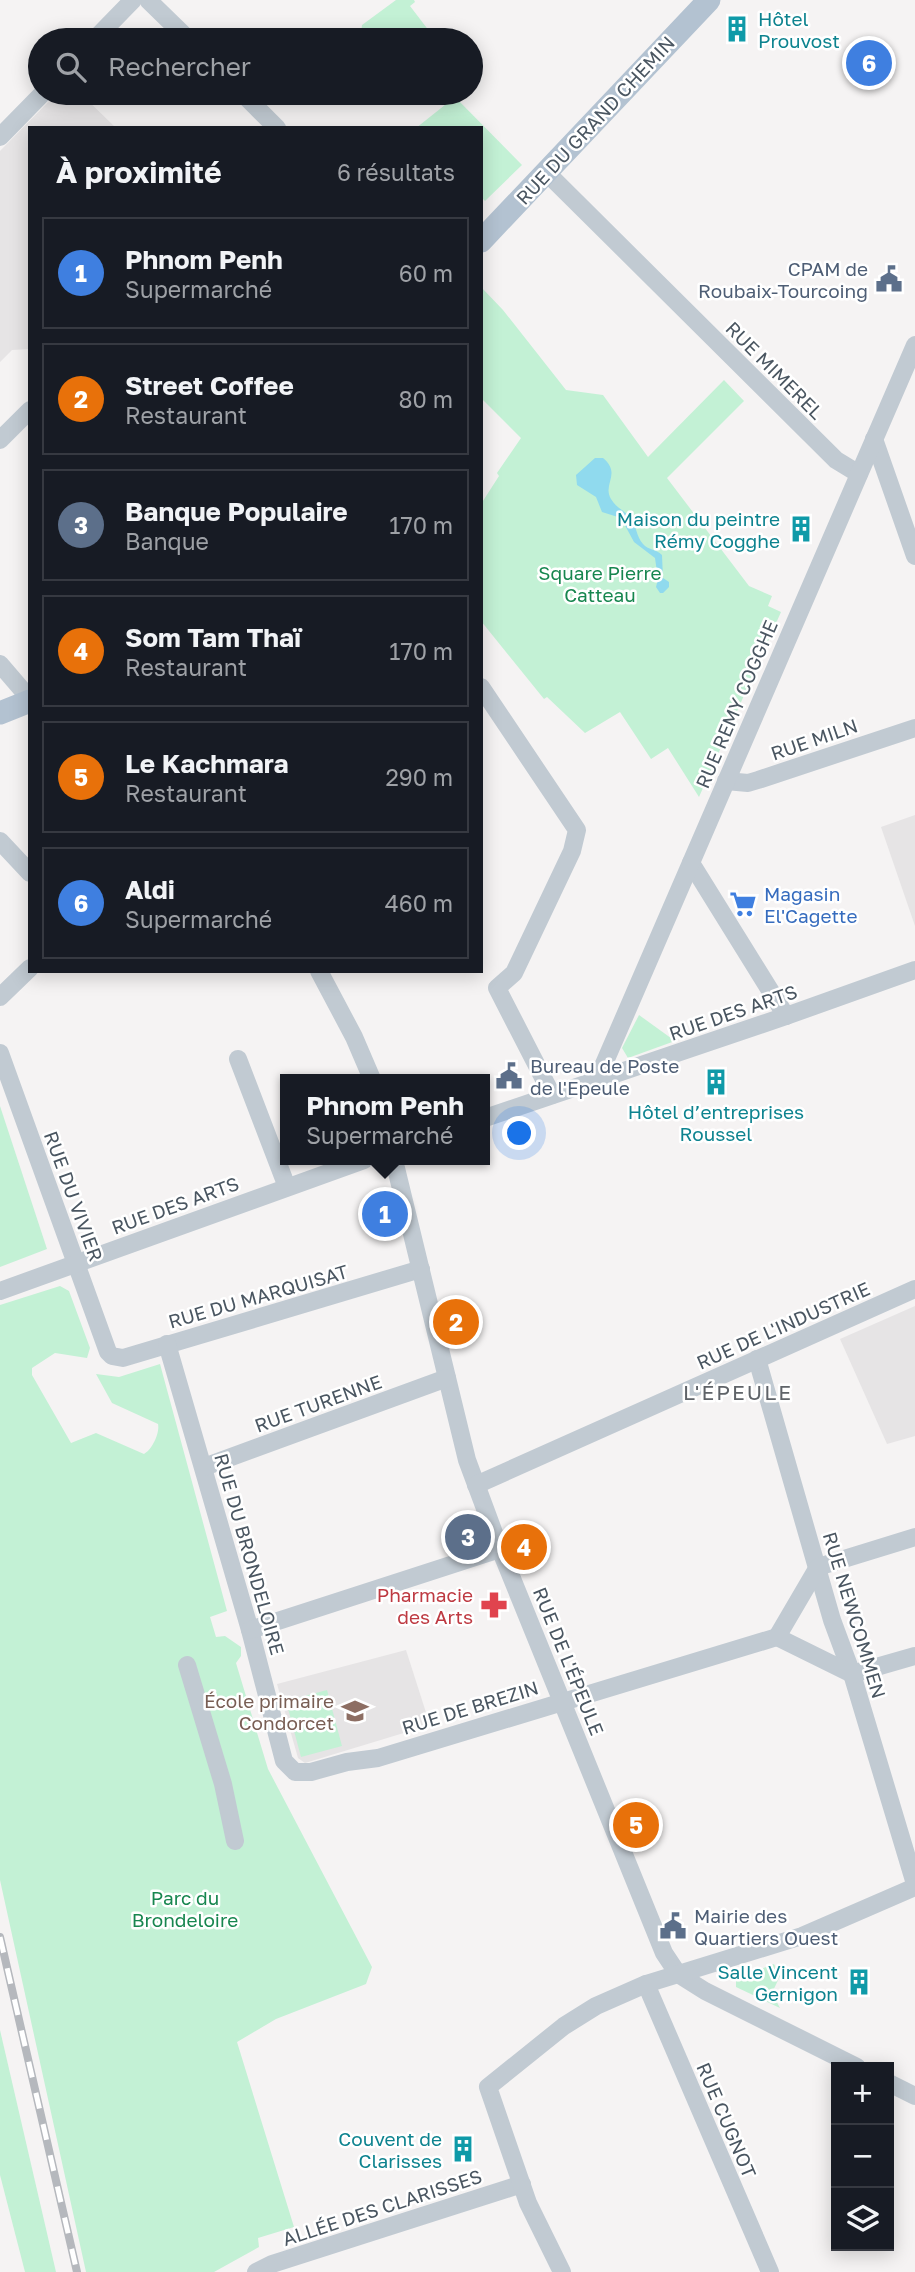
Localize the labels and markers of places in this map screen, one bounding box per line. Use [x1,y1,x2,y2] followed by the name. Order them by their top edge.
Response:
[758,7,840,52] place label: Hôtel Prouvost
[722,14,752,44] building icon: Hôtel Prouvost
[846,37,892,89] pin: 6
[698,257,868,302] place label: CPAM de Roubaix-Tourcoing
[874,264,904,294] public building icon: CPAM de Roubaix-Tourcoing
[617,507,780,552] place label: Maison du peintre Rémy Cogghe
[786,514,816,544] building icon: Maison du peintre Rémy Cogghe
[764,882,857,927] place label: Magasin El'Cagette
[728,889,758,919] supermarket icon: Magasin El'Cagette
[530,1054,679,1099] place label: Bureau de Poste de l'Epeule
[494,1061,524,1091] public building icon: Bureau de Poste de l'Epeule
[701,1067,731,1097] building icon: Hôtel d’entreprises Roussel
[628,1100,804,1145] place label: Hôtel d’entreprises Roussel
[362,1188,408,1240] pin: 1
[433,1296,479,1348] pin: 2
[445,1511,491,1563] pin: 3
[501,1521,547,1573] pin: 4
[377,1583,473,1628] place label: Pharmacie des Arts
[479,1590,509,1620] pharmacy icon: Pharmacie des Arts
[204,1689,334,1734] place label: École primaire Condorcet
[340,1696,370,1726] school or university icon: École primaire Condorcet
[613,1799,659,1851] pin: 5
[694,1904,838,1949] place label: Mairie des Quartiers Ouest
[658,1911,688,1941] public building icon: Mairie des Quartiers Ouest
[717,1960,838,2005] place label: Salle Vincent Gernigon
[844,1967,874,1997] building icon: Salle Vincent Gernigon
[338,2127,442,2172] place label: Couvent de Clarisses
[448,2134,478,2164] building icon: Couvent de Clarisses

